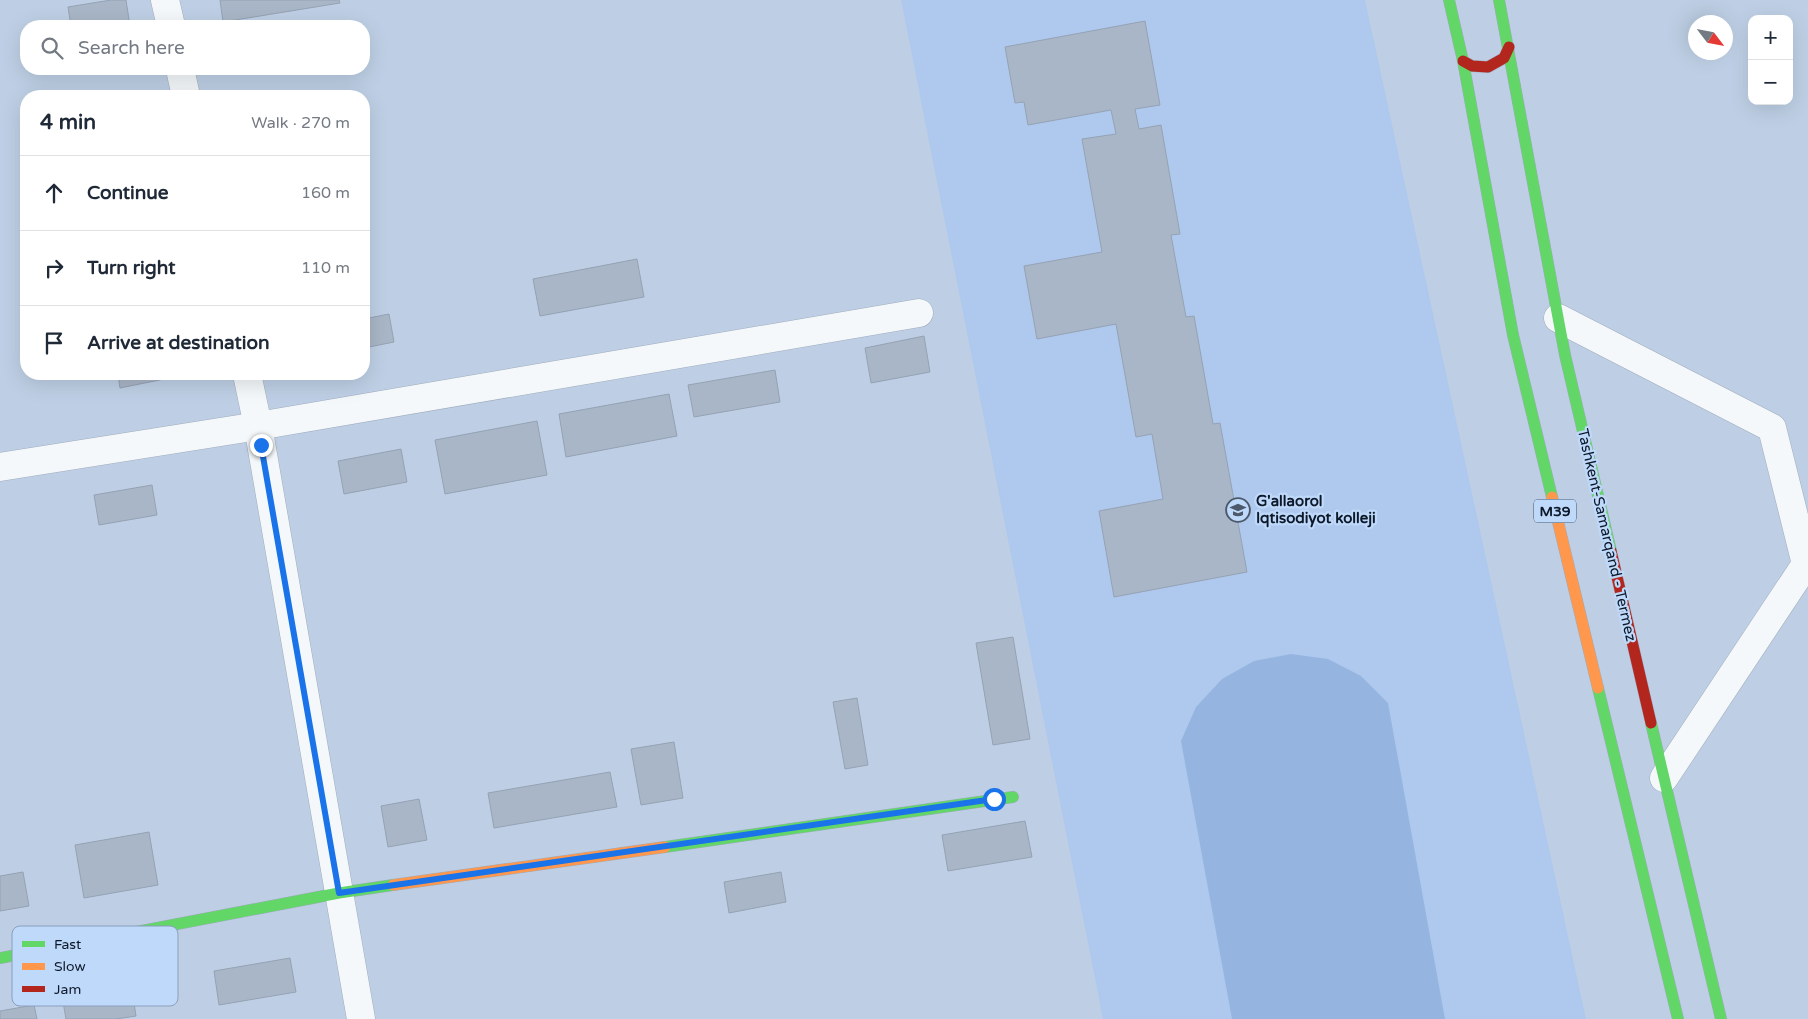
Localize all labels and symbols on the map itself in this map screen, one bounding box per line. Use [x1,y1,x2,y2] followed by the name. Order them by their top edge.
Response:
[1688,15,1733,60] north arrow
[1574,427,1640,643] street label: Tashkent-Samarqand - Termez
[250,434,273,457] route end
[1256,492,1376,528] place label: G'allaorol Iqtisodiyot kolleji
[1225,497,1251,523] school or university icon: G'allaorol Iqtisodiyot kolleji
[1534,500,1576,522] road number: M39
[983,788,1006,811] route start
[12,926,178,1006] legend
[54,936,82,953] text: Fast
[54,958,86,975] text: Slow
[54,981,81,998] text: Jam

